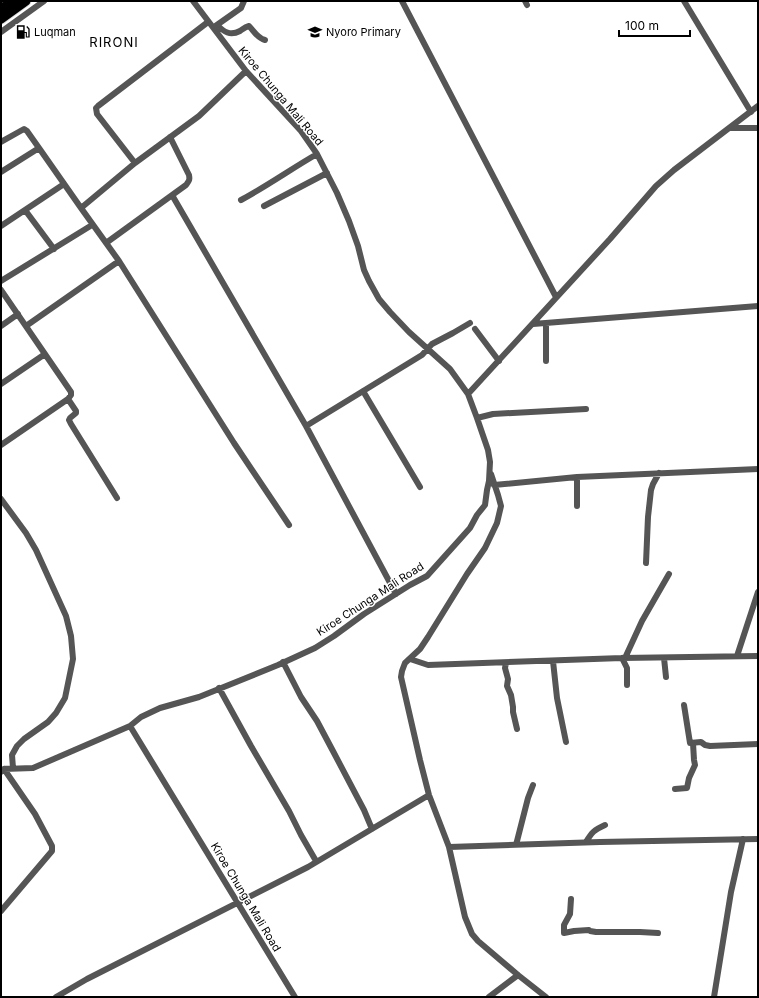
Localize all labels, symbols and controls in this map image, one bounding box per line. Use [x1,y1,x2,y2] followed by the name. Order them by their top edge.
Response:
[619,12,690,38] scale bar
[625,18,659,33] text: 100 m
[15,24,31,40] fuel station icon: Luqman
[307,24,323,40] school or university icon: Nyoro Primary
[34,25,76,39] place label: Luqman
[326,25,401,39] place label: Nyoro Primary
[89,34,139,50] district label: RIRONI
[235,44,327,148] street label: Kiroe Chunga Mali Road
[314,559,426,639] street label: Kiroe Chunga Mali Road
[208,840,284,954] street label: Kiroe Chunga Mali Road

